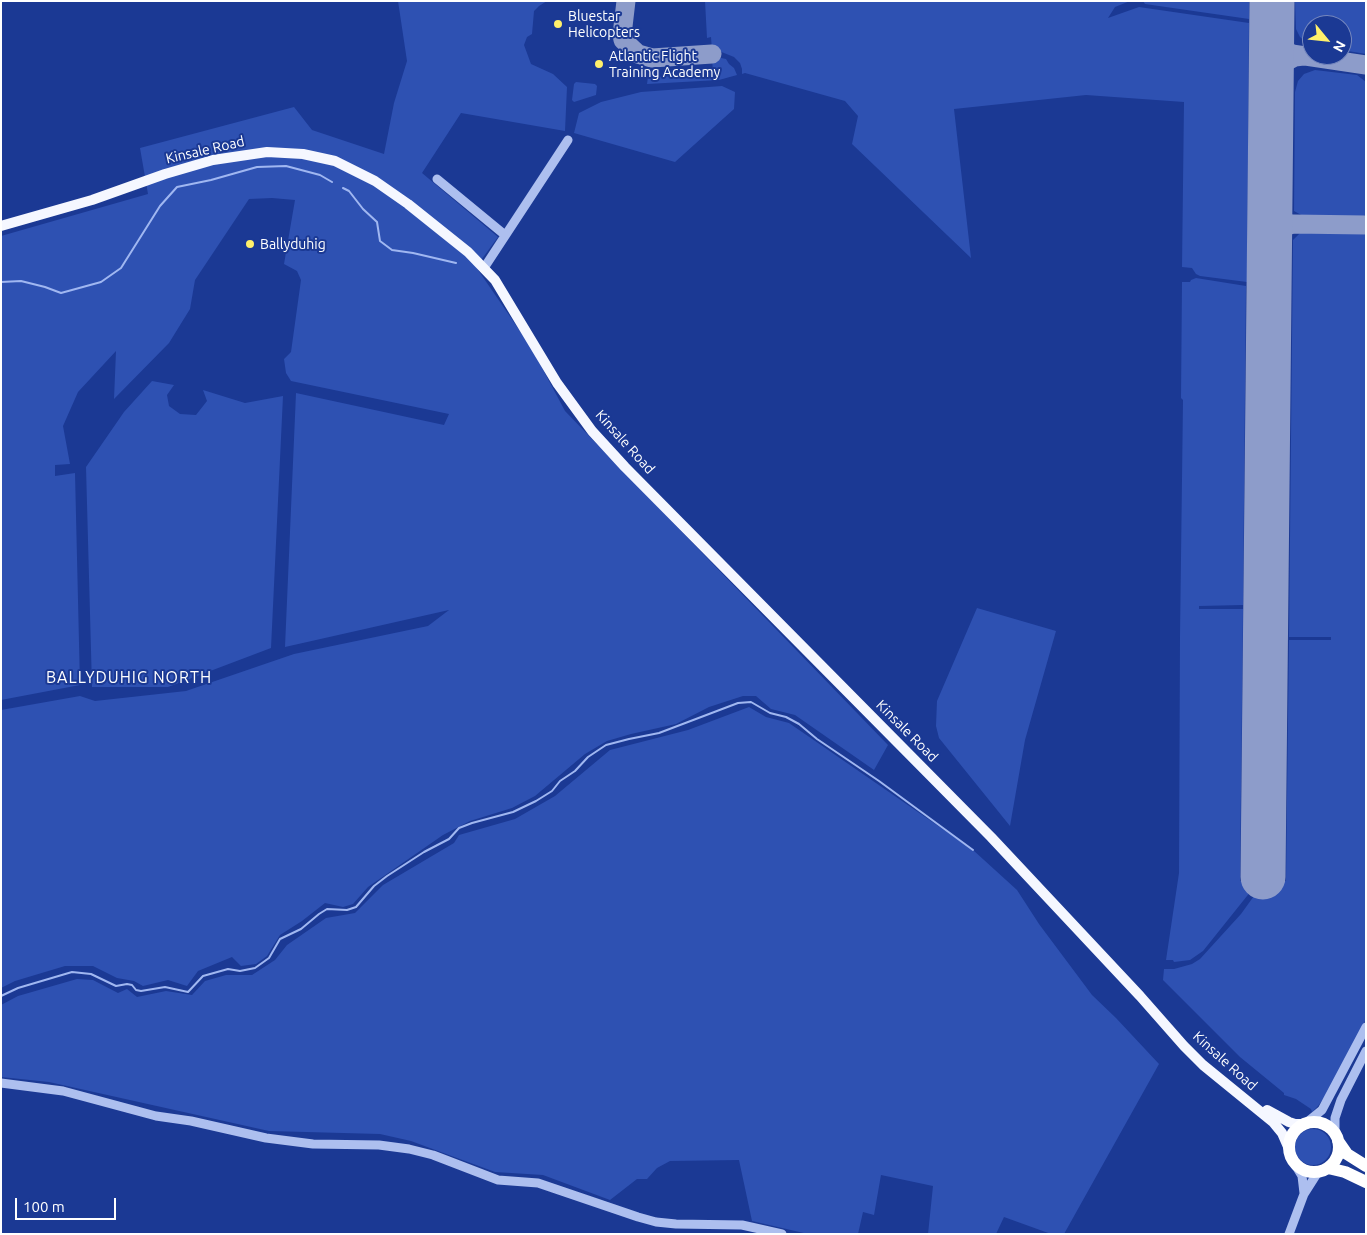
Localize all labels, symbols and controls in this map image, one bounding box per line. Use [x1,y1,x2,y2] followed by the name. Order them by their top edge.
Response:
[568,8,640,40] place label: Bluestar Helicopters
[1302,15,1352,65] north arrow
[552,18,564,30] marker: Bluestar Helicopters
[1330,38,1349,55] text: N
[609,48,720,80] place label: Atlantic Flight Training Academy
[593,58,605,70] marker: Atlantic Flight Training Academy
[164,133,246,167] street label: Kinsale Road
[260,236,326,252] place label: Ballyduhig
[244,238,256,250] marker: Ballyduhig
[592,407,658,477] street label: Kinsale Road
[44,668,214,688] district label: BALLYDUHIG NORTH
[873,697,941,765] street label: Kinsale Road
[1190,1028,1260,1094] street label: Kinsale Road
[18,1188,119,1220] scale bar
[23,1198,65,1215] text: 100 m

